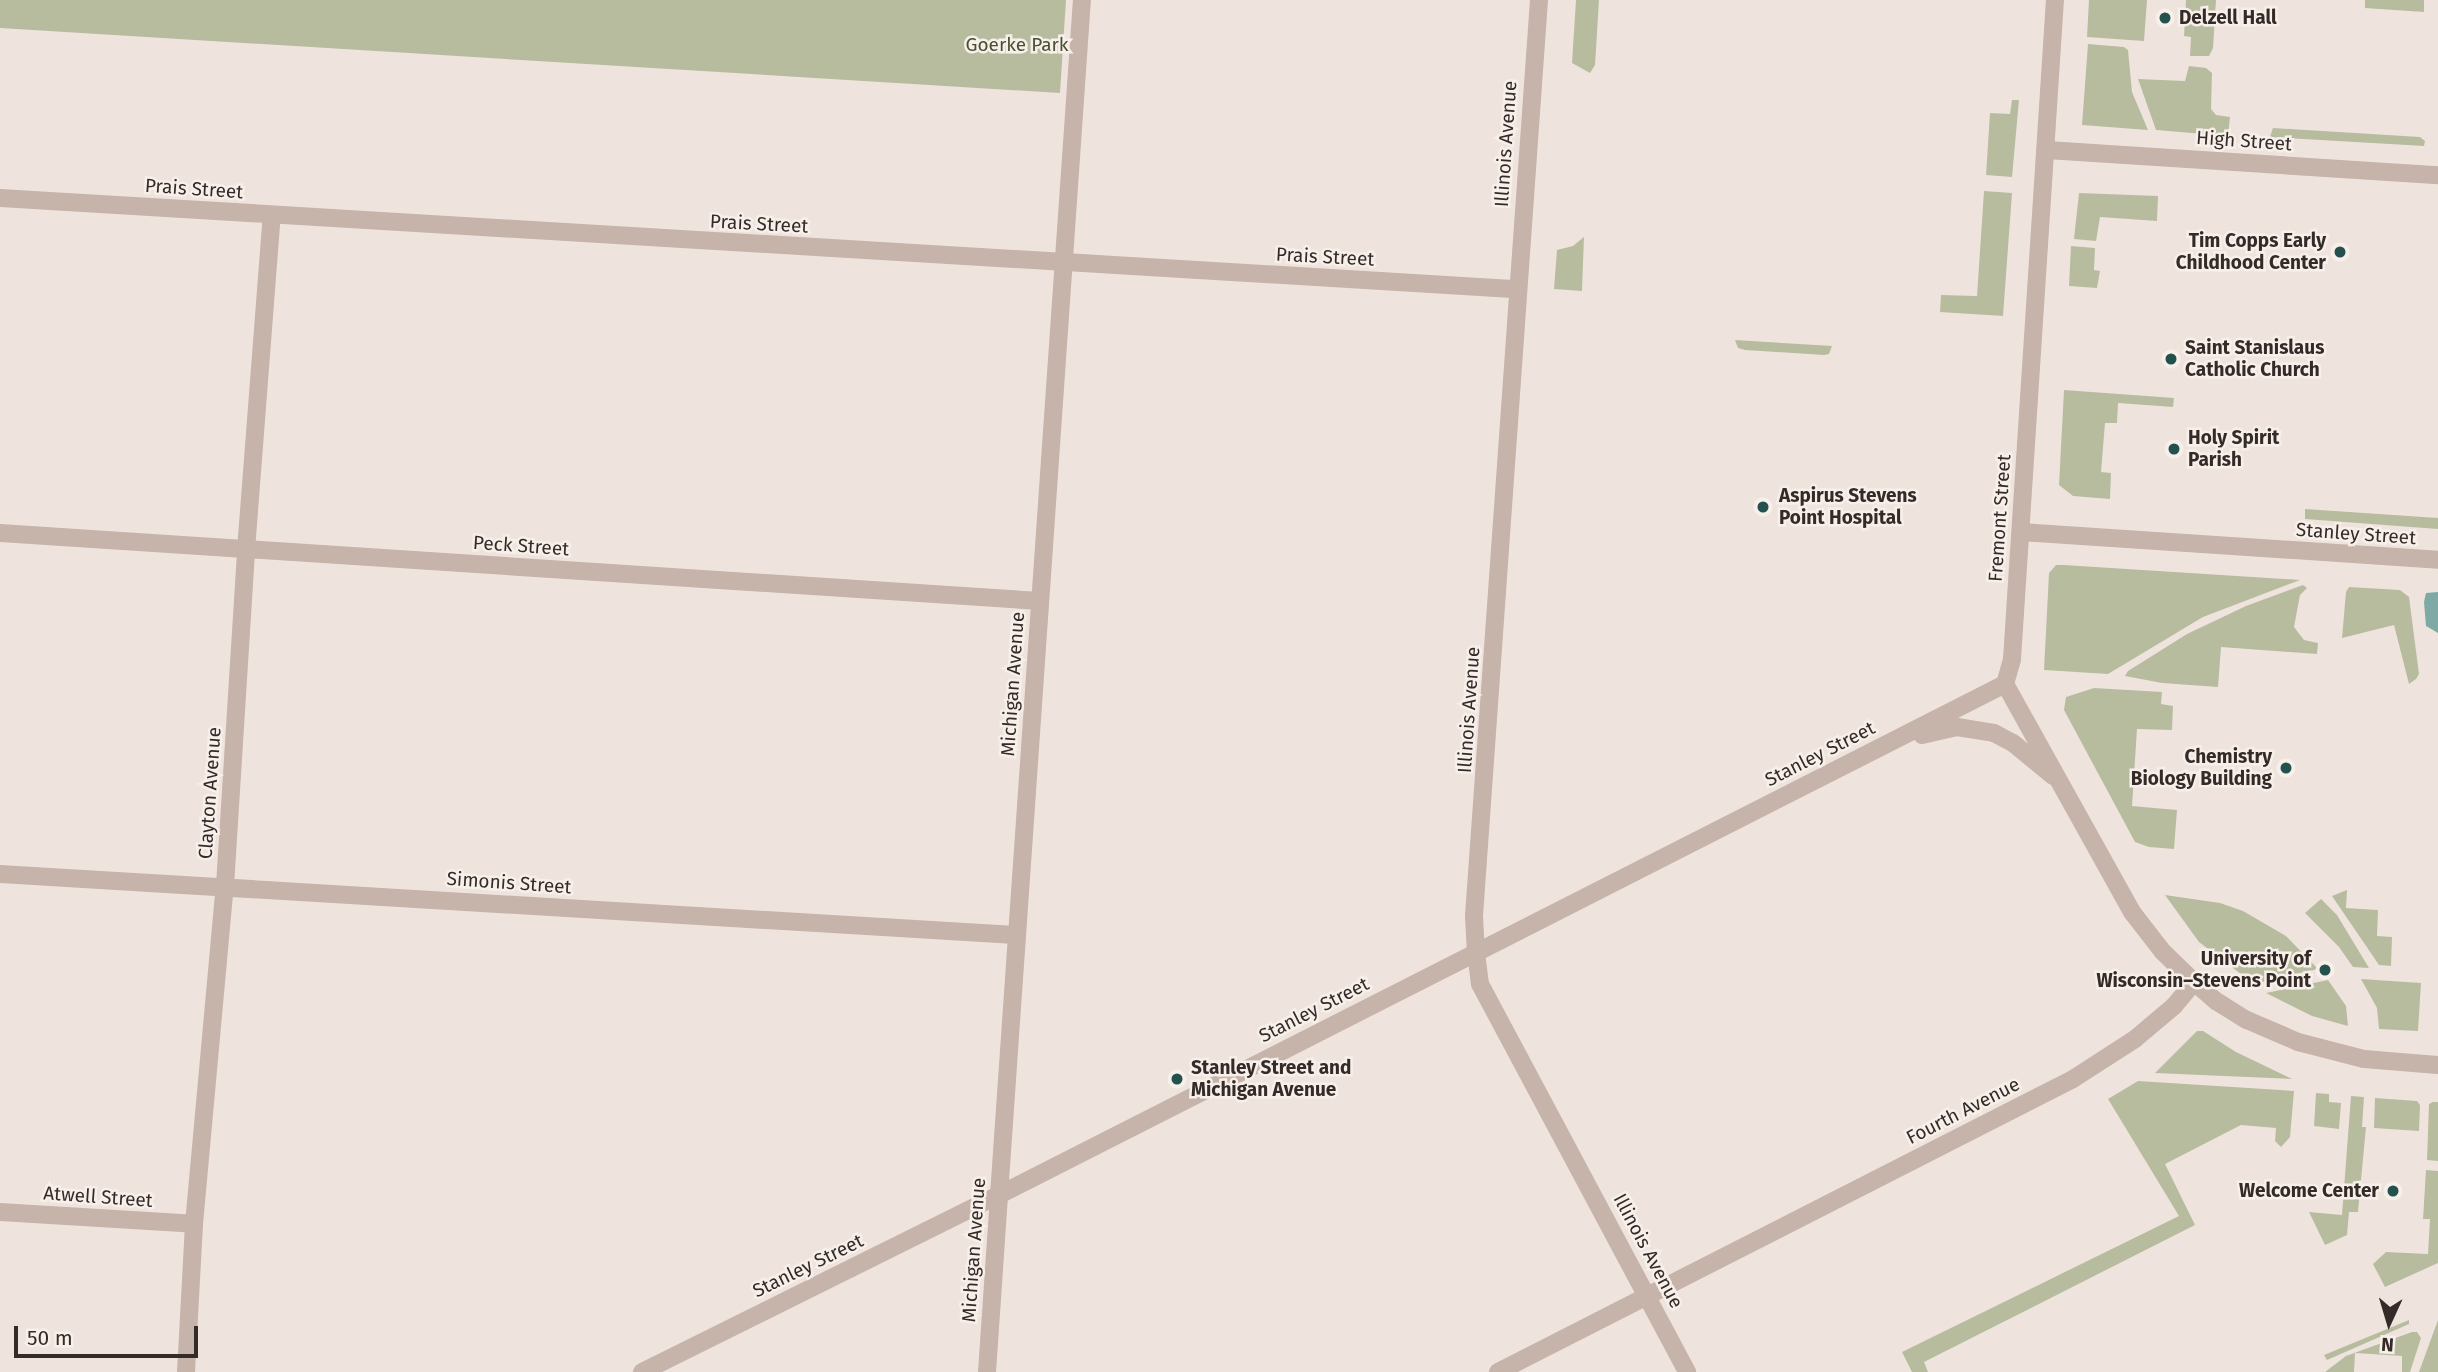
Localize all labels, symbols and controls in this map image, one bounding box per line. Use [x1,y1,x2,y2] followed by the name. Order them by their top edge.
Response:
[2179,7,2277,29] place label: Delzell Hall
[2157,10,2173,26] marker: Delzell Hall
[965,34,1069,56] park label: Goerke Park
[1490,80,1522,208] street label: Illinois Avenue
[2195,126,2293,156] street label: High Street
[144,174,244,204] street label: Prais Street
[709,210,809,238] street label: Prais Street
[2176,230,2326,274] place label: Tim Copps Early Childhood Center
[1275,243,1375,271] street label: Prais Street
[2332,244,2348,260] marker: Tim Copps Early Childhood Center
[2185,337,2324,381] place label: Saint Stanislaus Catholic Church
[2163,351,2179,367] marker: Saint Stanislaus Catholic Church
[2188,427,2279,471] place label: Holy Spirit Parish
[2166,441,2182,457] marker: Holy Spirit Parish
[1984,453,2016,583] street label: Fremont Street
[1779,485,1917,529] place label: Aspirus Stevens Point Hospital
[1753,497,1773,517] marker: Aspirus Stevens Point Hospital
[2295,518,2417,550] street label: Stanley Street
[472,531,570,561] street label: Peck Street
[997,611,1029,757] street label: Michigan Avenue
[1453,646,1485,774] street label: Illinois Avenue
[1761,717,1879,791] street label: Stanley Street
[194,726,226,860] street label: Clayton Avenue
[2131,746,2272,790] place label: Chemistry Biology Building
[2278,760,2294,776] marker: Chemistry Biology Building
[446,867,572,899] street label: Simonis Street
[2096,948,2311,992] place label: University of Wisconsin–Stevens Point
[2317,962,2333,978] marker: University of Wisconsin–Stevens Point
[1255,973,1373,1047] street label: Stanley Street
[1191,1057,1351,1101] place label: Stanley Street and Michigan Avenue
[1169,1071,1185,1087] marker: Stanley Street and Michigan Avenue
[1902,1073,2024,1149] street label: Fourth Avenue
[958,1177,990,1323] street label: Michigan Avenue
[2239,1180,2379,1202] place label: Welcome Center
[43,1182,153,1212] street label: Atwell Street
[2385,1183,2401,1199] marker: Welcome Center
[1608,1190,1688,1312] street label: Illinois Avenue
[749,1229,867,1303] street label: Stanley Street
[2354,1288,2424,1358] north arrow
[18,1312,201,1356] scale bar
[27,1325,73,1351] text: 50 m
[2380,1333,2395,1356] text: N

